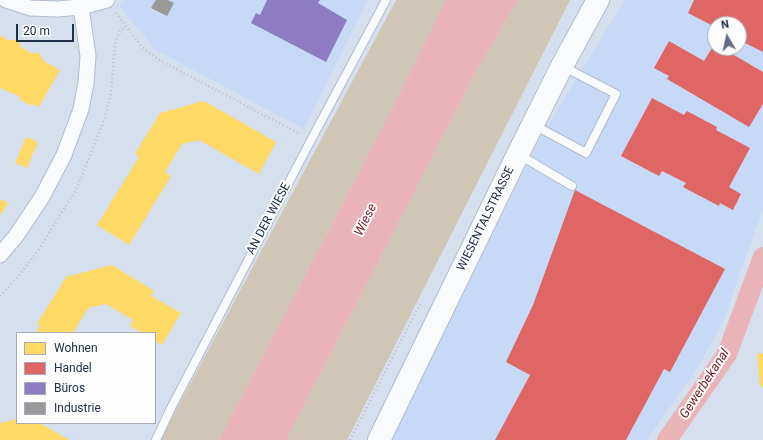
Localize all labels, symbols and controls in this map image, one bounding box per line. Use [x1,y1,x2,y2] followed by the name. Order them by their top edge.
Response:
[18,16,76,42] scale bar
[707,16,747,56] north arrow
[720,18,730,32] text: N
[23,24,50,38] text: 20 m
[454,164,518,274] street label: WIESENTALSTRASSE
[244,181,294,257] street label: AN DER WIESE
[351,201,381,239] water label: Wiese
[16,332,156,424] legend
[54,341,98,355] text: Wohnen
[677,346,733,422] water label: Gewerbekanal
[54,361,92,375] text: Handel
[54,381,85,395] text: Büros
[54,401,101,415] text: Industrie

